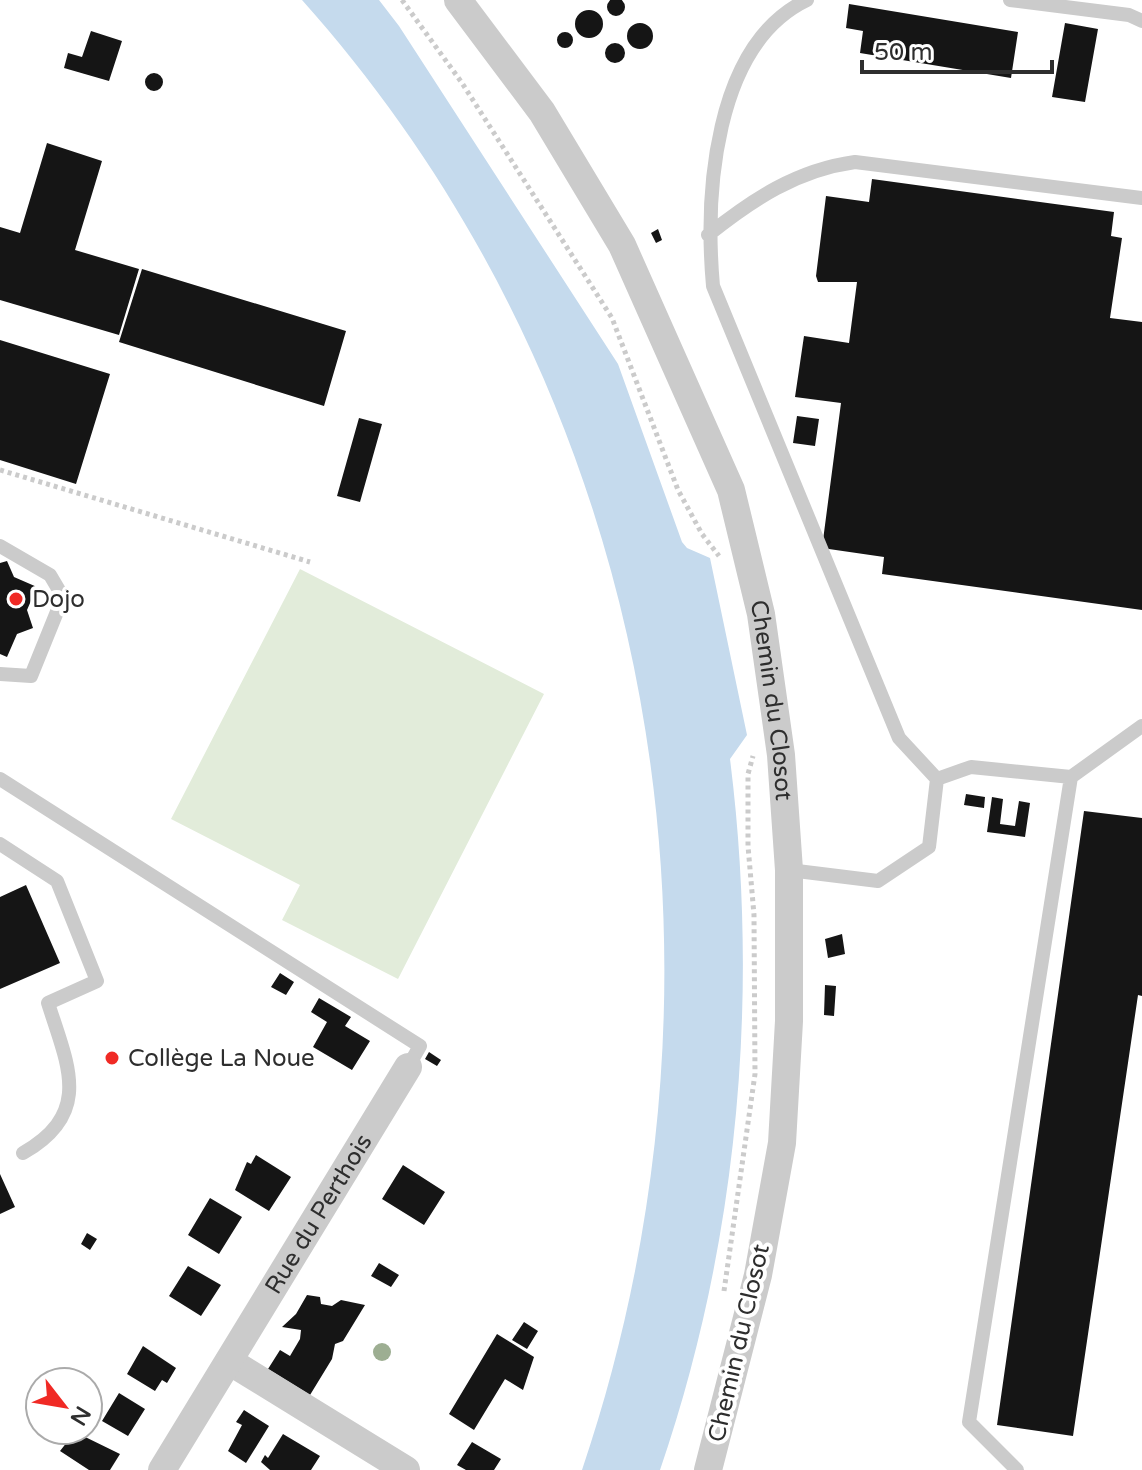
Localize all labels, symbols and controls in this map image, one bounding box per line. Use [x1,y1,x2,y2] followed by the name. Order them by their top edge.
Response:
[862,24,1052,74] scale bar
[874,38,932,67] text: 50 m
[32,585,85,614] place label: Dojo
[7,590,25,608] marker: Dojo
[744,597,799,802] street label: Chemin du Closot
[128,1044,315,1073] place label: Collège La Noue
[103,1049,121,1067] marker: Collège La Noue
[258,1129,378,1299] street label: Rue du Perthois
[702,1241,776,1445] street label: Chemin du Closot
[24,1366,104,1446] north arrow
[65,1402,96,1430] text: N

